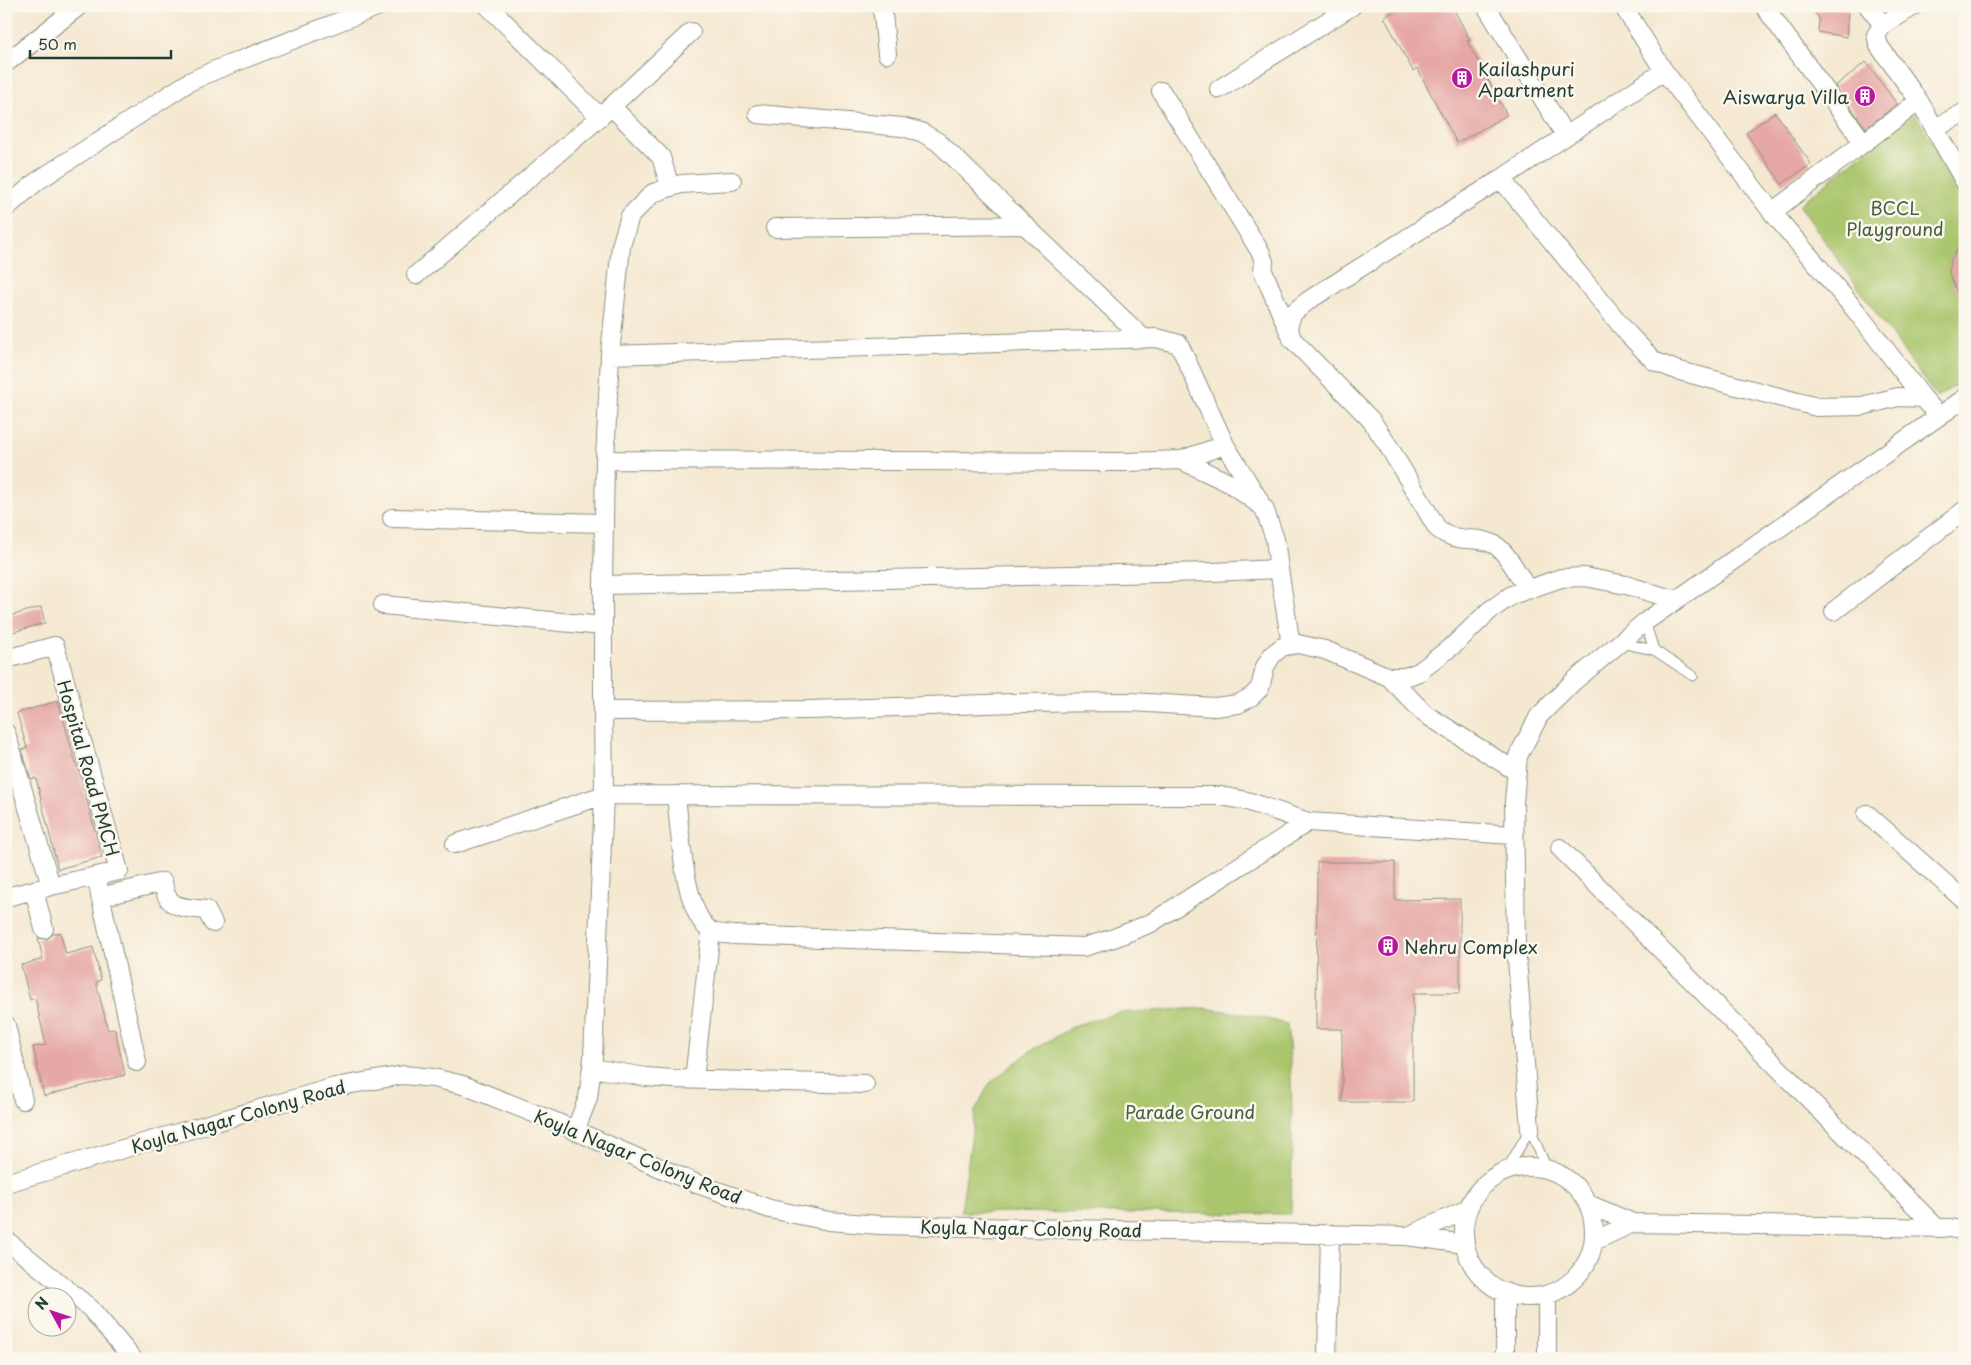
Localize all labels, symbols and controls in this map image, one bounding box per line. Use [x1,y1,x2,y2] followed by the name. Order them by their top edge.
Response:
[30,28,171,60] scale bar
[38,32,77,55] text: 50 m
[1478,55,1575,103] place label: Kailashpuri Apartment
[1450,66,1474,90] building icon: Kailashpuri Apartment
[1723,83,1849,110] place label: Aiswarya Villa
[1853,84,1877,108] building icon: Aiswarya Villa
[1846,194,1944,242] park label: BCCL Playground
[51,677,127,859] street label: Hospital Road PMCH
[1404,933,1538,960] place label: Nehru Complex
[1376,934,1400,958] building icon: Nehru Complex
[128,1072,348,1160] street label: Koyla Nagar Colony Road
[1125,1098,1255,1125] park label: Parade Ground
[530,1102,746,1210] street label: Koyla Nagar Colony Road
[920,1213,1142,1243] street label: Koyla Nagar Colony Road
[28,1288,78,1338] north arrow
[30,1292,53,1314] text: N

